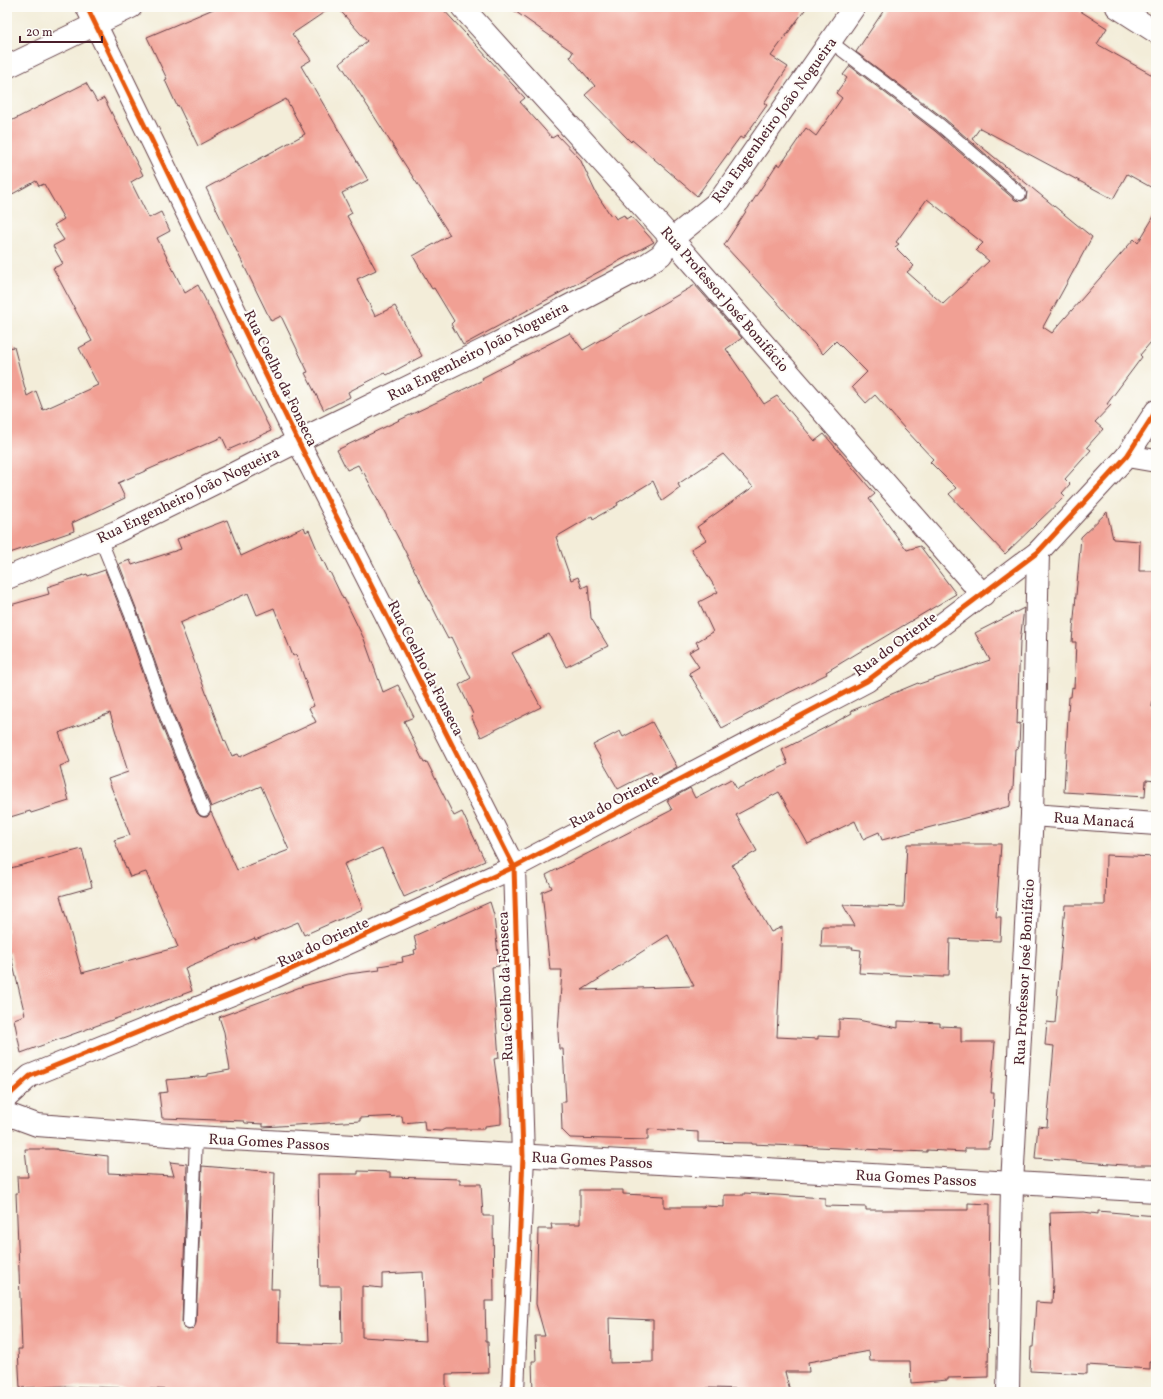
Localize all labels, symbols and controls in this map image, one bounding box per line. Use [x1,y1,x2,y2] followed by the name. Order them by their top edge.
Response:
[20,18,102,44] scale bar
[26,25,53,41] text: 20 m
[708,34,843,208] street label: Rua Engenheiro João Nogueira
[655,223,793,377] street label: Rua Professor José Bonifácio
[385,297,573,407] street label: Rua Engenheiro João Nogueira
[237,307,322,451] street label: Rua Coelho da Fonseca
[94,443,283,550] street label: Rua Engenheiro João Nogueira
[381,597,468,740] street label: Rua Coelho da Fonseca
[850,608,942,683] street label: Rua do Oriente
[566,770,663,835] street label: Rua do Oriente
[1053,808,1135,835] street label: Rua Manacá
[1010,878,1041,1066] street label: Rua Professor José Bonifácio
[493,911,520,1061] street label: Rua Coelho da Fonseca
[274,913,373,974] street label: Rua do Oriente
[208,1130,330,1157] street label: Rua Gomes Passos
[531,1148,653,1175] street label: Rua Gomes Passos
[855,1166,977,1193] street label: Rua Gomes Passos

